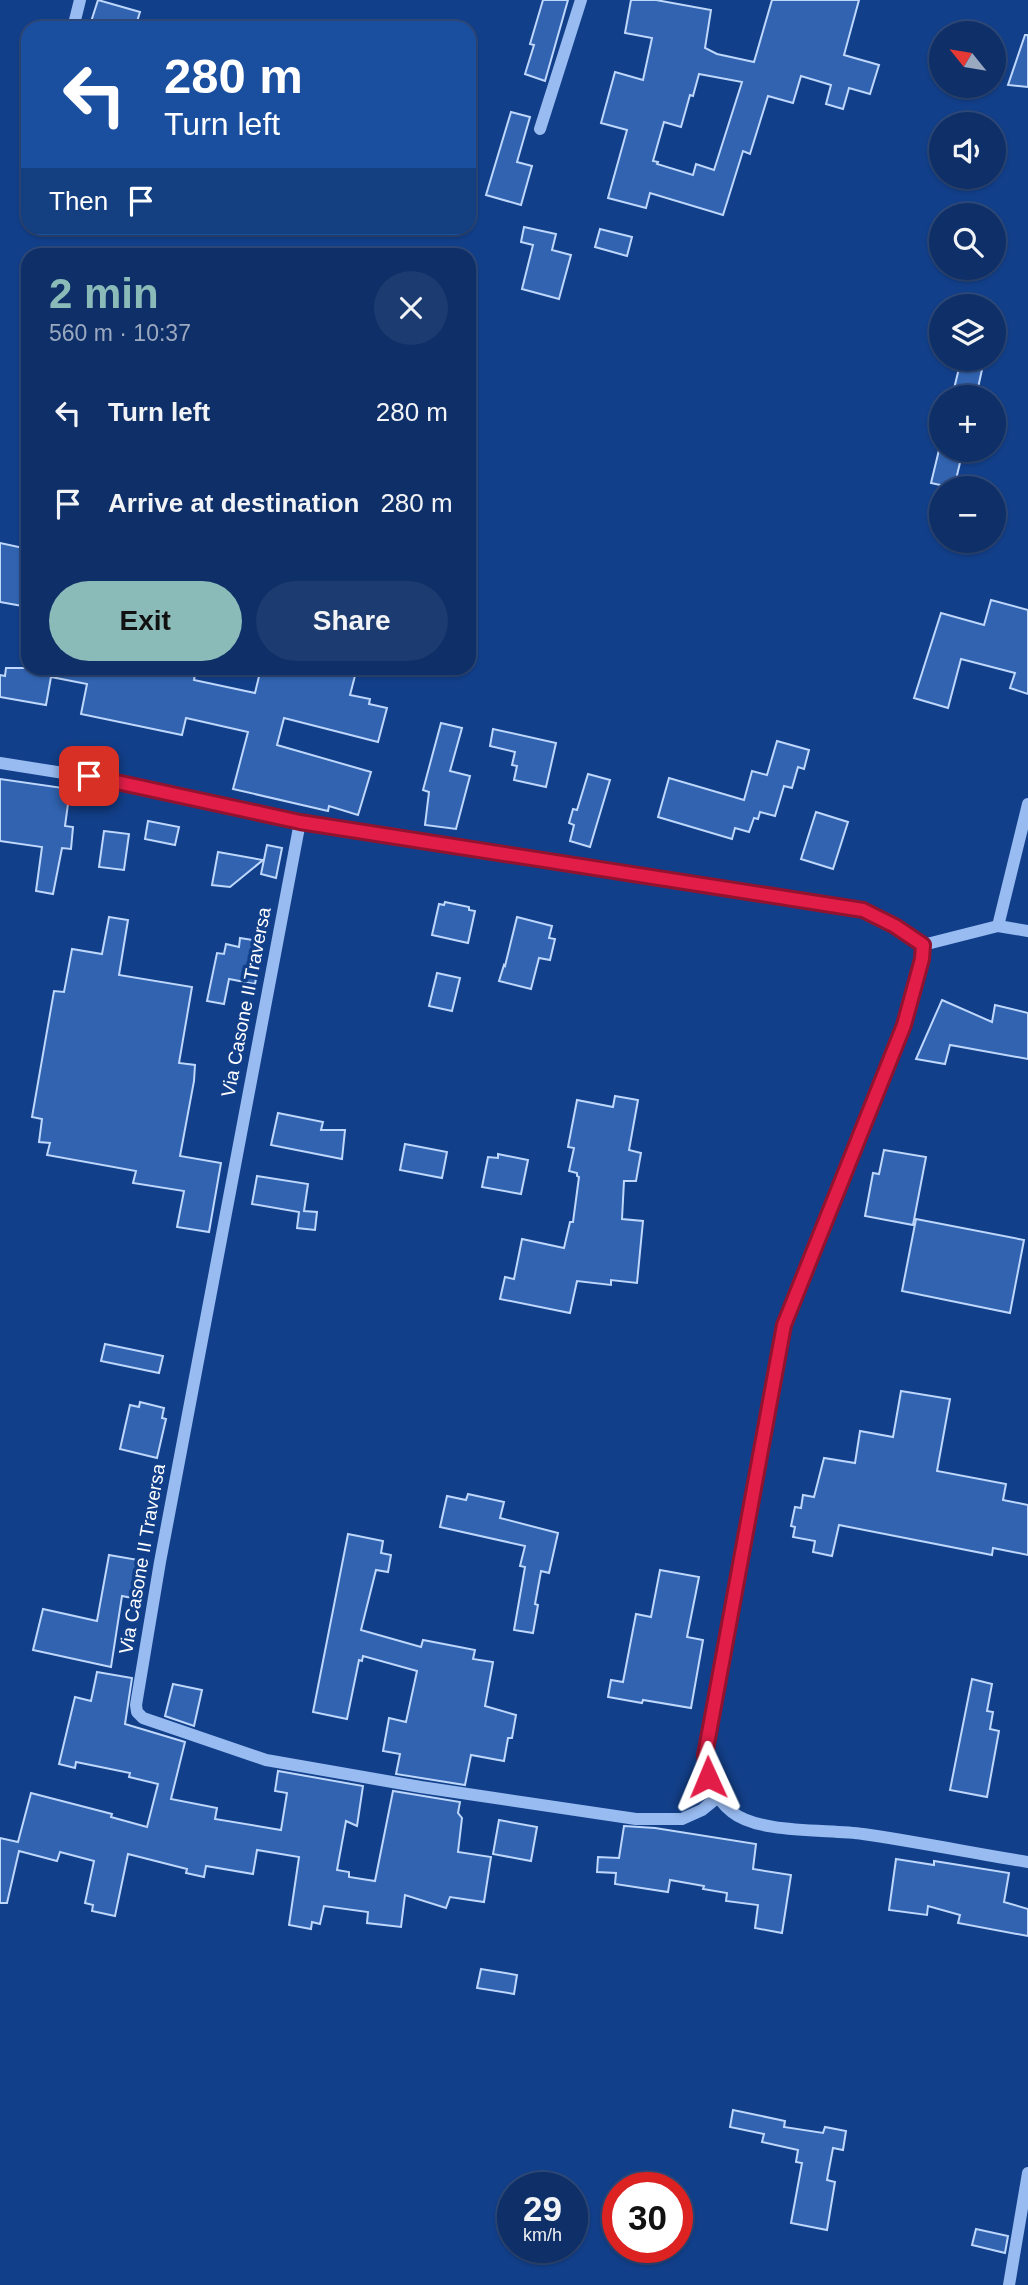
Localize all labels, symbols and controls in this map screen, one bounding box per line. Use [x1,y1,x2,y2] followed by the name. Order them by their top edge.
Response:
[929,21,1006,98] north arrow
[929,21,1006,553] map controls
[49,49,140,140] icon: left
[164,49,303,103] text: 280 m
[164,106,280,142] text: Turn left
[929,112,1006,189] button: sound
[122,182,160,220] icon: arrive
[49,186,108,216] text: Then
[929,203,1006,280] button: search
[49,270,159,317] text: 2 min
[374,271,448,345] button: close
[929,294,1006,371] button: layers
[49,320,191,346] text: 560 m · 10:37
[929,385,1006,462] button: +
[49,394,87,432] icon: left
[108,397,210,427] text: Turn left
[376,397,448,427] text: 280 m
[929,476,1006,553] button: −
[49,485,87,523] icon: arrive
[108,488,359,518] text: Arrive at destination
[380,488,453,518] text: 280 m
[49,581,242,661] button: Exit
[256,581,448,661] button: Share
[59,746,119,806] pin
[70,757,108,795] icon: arrive
[217,905,275,1099] street label: Via Casone II Traversa
[115,1462,169,1656] street label: Via Casone II Traversa
[671,1740,745,1814] position arrow
[602,2172,693,2263] speed limit sign: 30
[523,2189,562,2228] text: 29
[523,2225,562,2245] text: km/h

